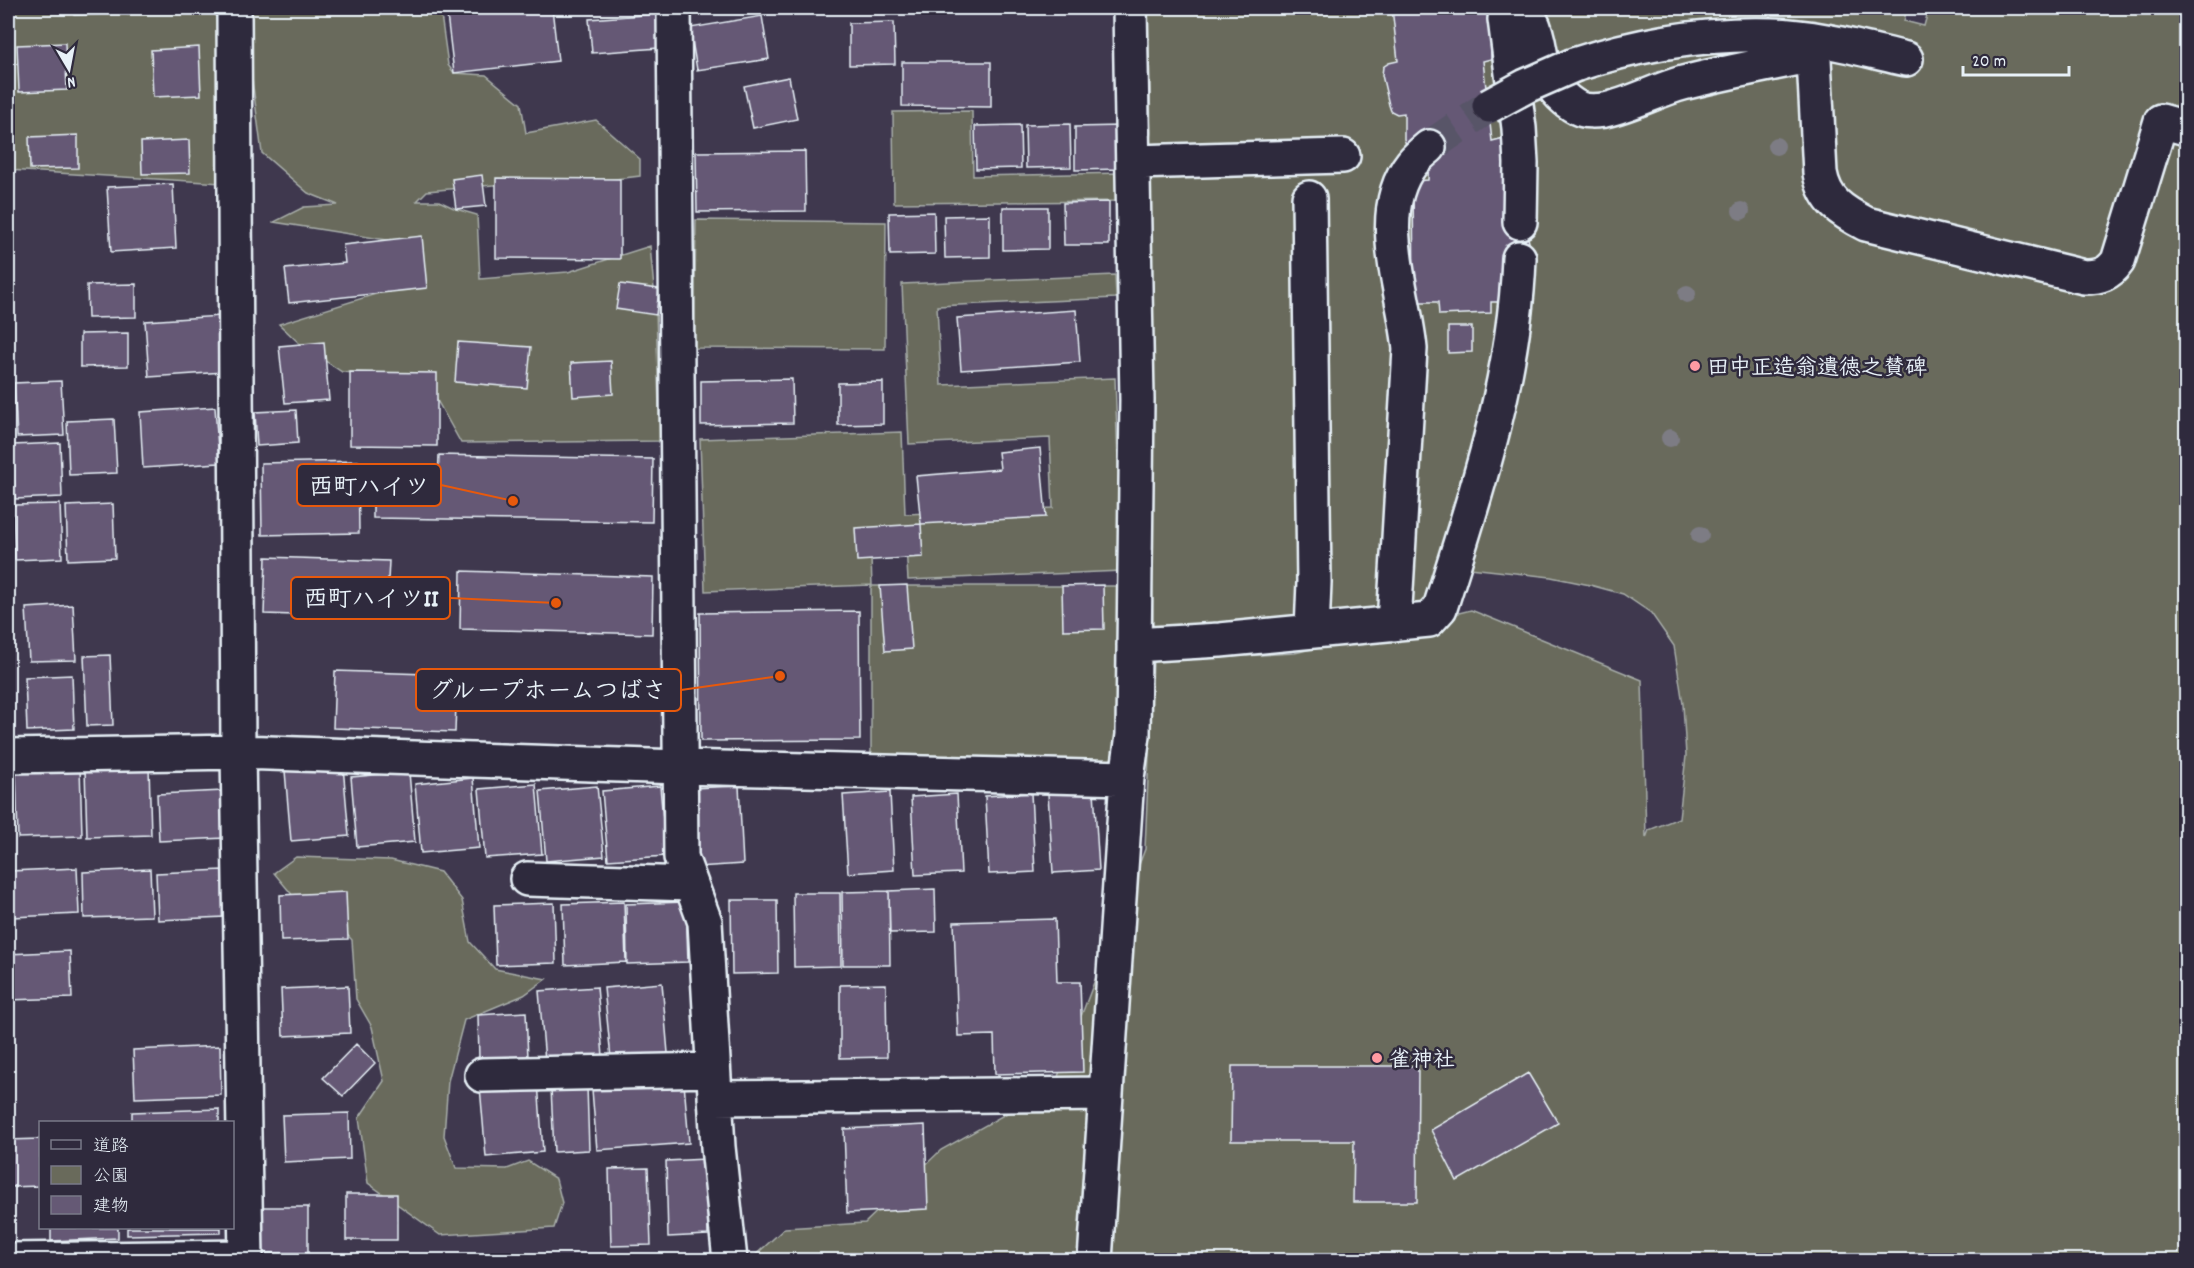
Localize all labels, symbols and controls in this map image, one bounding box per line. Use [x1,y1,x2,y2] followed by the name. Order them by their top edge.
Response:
[39,39,99,99] north arrow
[1963,39,2070,77] scale bar
[1972,50,2006,75] text: 20 m
[65,69,77,93] text: N
[1707,354,1927,385] place label: 田中正造翁遺徳之賛碑
[1688,359,1702,373] marker: 田中正造翁遺徳之賛碑
[297,464,441,506] callout: 西町ハイツ
[309,472,429,506] text: 西町ハイツ
[291,577,450,619] callout: 西町ハイツII
[304,584,439,618] text: 西町ハイツII
[416,669,681,711] callout: グループホームつばさ
[429,676,667,710] text: グループホームつばさ
[1389,1046,1455,1077] place label: 雀神社
[1370,1051,1384,1065] marker: 雀神社
[39,1121,234,1229] legend
[93,1135,129,1160] text: 道路
[93,1165,129,1190] text: 公園
[93,1195,129,1220] text: 建物

